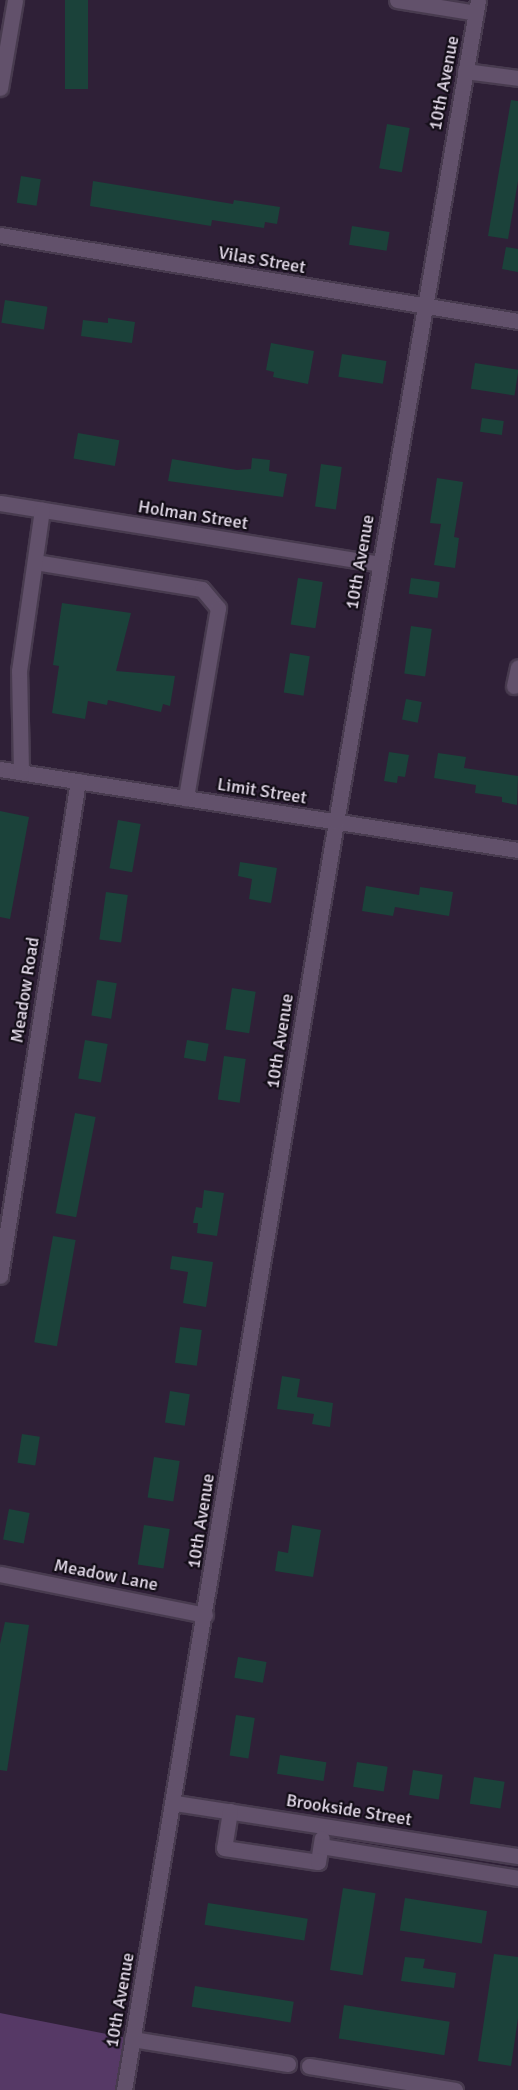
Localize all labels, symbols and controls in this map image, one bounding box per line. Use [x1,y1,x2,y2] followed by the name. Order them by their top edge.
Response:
[424,34,464,132] street label: 10th Avenue
[217,242,307,278] street label: Vilas Street
[137,496,249,534] street label: Holman Street
[341,513,379,611] street label: 10th Avenue
[216,773,308,809] street label: Limit Street
[6,936,44,1044] street label: Meadow Road
[262,992,298,1090] street label: 10th Avenue
[183,1472,219,1570] street label: 10th Avenue
[52,1554,160,1596] street label: Meadow Lane
[285,1789,413,1831] street label: Brookside Street
[101,1951,139,2049] street label: 10th Avenue

